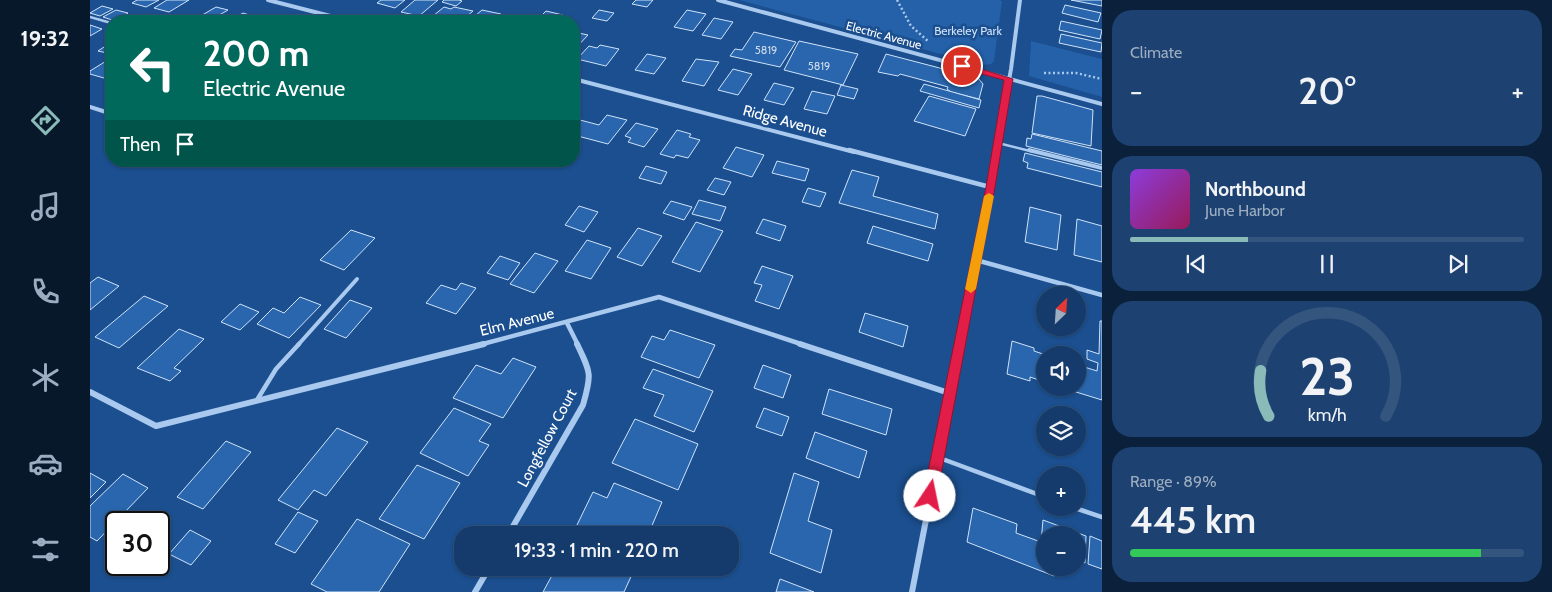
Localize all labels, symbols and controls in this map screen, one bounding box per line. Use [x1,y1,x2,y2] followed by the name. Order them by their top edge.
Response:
[845,18,923,52] street label: Electric Avenue
[934,23,1002,38] park label: Berkeley Park
[21,25,69,52] text: 19:32
[203,32,309,75] text: 200 m
[120,35,185,100] icon: left
[755,43,777,57] house number: 5819
[1130,43,1182,62] text: Climate
[941,45,983,87] pin
[948,52,976,80] icon: arrive
[808,59,830,73] house number: 5819
[1298,67,1356,114] text: 20°
[1130,74,1142,108] text: −
[1512,74,1524,108] text: +
[203,75,345,102] text: Electric Avenue
[741,101,829,141] street label: Ridge Avenue
[28,103,63,138] icon: directions
[171,130,199,158] icon: arrive
[120,133,161,156] text: Then
[1205,178,1306,201] text: Northbound
[28,189,63,224] icon: music
[1205,201,1285,220] text: June Harbor
[1182,250,1210,278] icon: previous
[1313,250,1341,278] icon: pause
[1444,250,1472,278] icon: next
[28,274,63,309] icon: phone
[1036,286,1086,336] north arrow
[1036,286,1086,576] map controls
[478,304,556,340] street label: Elm Avenue
[1299,345,1355,408] text: 23
[1036,346,1086,396] button: sound
[28,360,63,395] icon: climate
[514,386,580,490] street label: Longfellow Court
[1307,404,1347,425] text: km/h
[1036,406,1086,456] button: layers
[28,446,63,481] icon: car
[1036,466,1086,516] button: +
[903,469,955,521] position arrow
[1130,472,1217,491] text: Range · 89%
[1130,496,1256,543] text: 445 km
[105,511,170,576] speed limit sign: 30
[1036,526,1086,576] button: −
[28,532,63,567] icon: filters
[514,539,679,562] text: 19:33 · 1 min · 220 m

